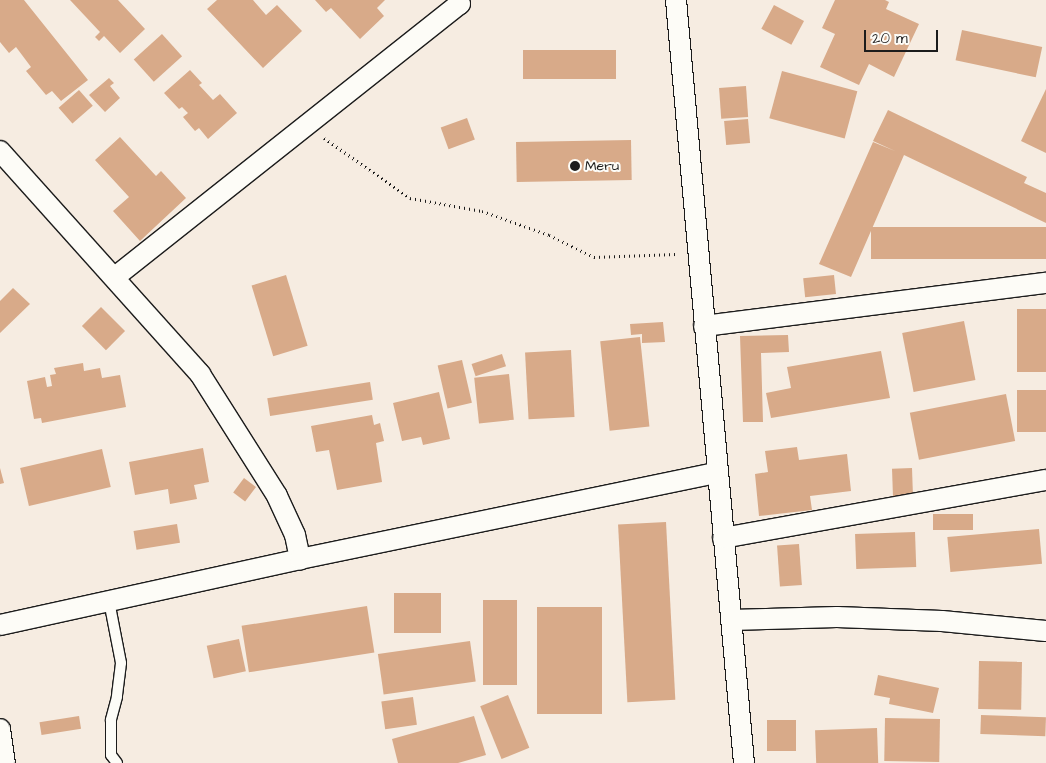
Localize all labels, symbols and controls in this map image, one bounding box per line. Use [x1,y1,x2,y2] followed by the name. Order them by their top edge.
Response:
[866,20,940,52] scale bar
[872,28,908,49] text: 20 m
[585,158,619,174] place label: Meru
[569,160,581,172] marker: Meru

